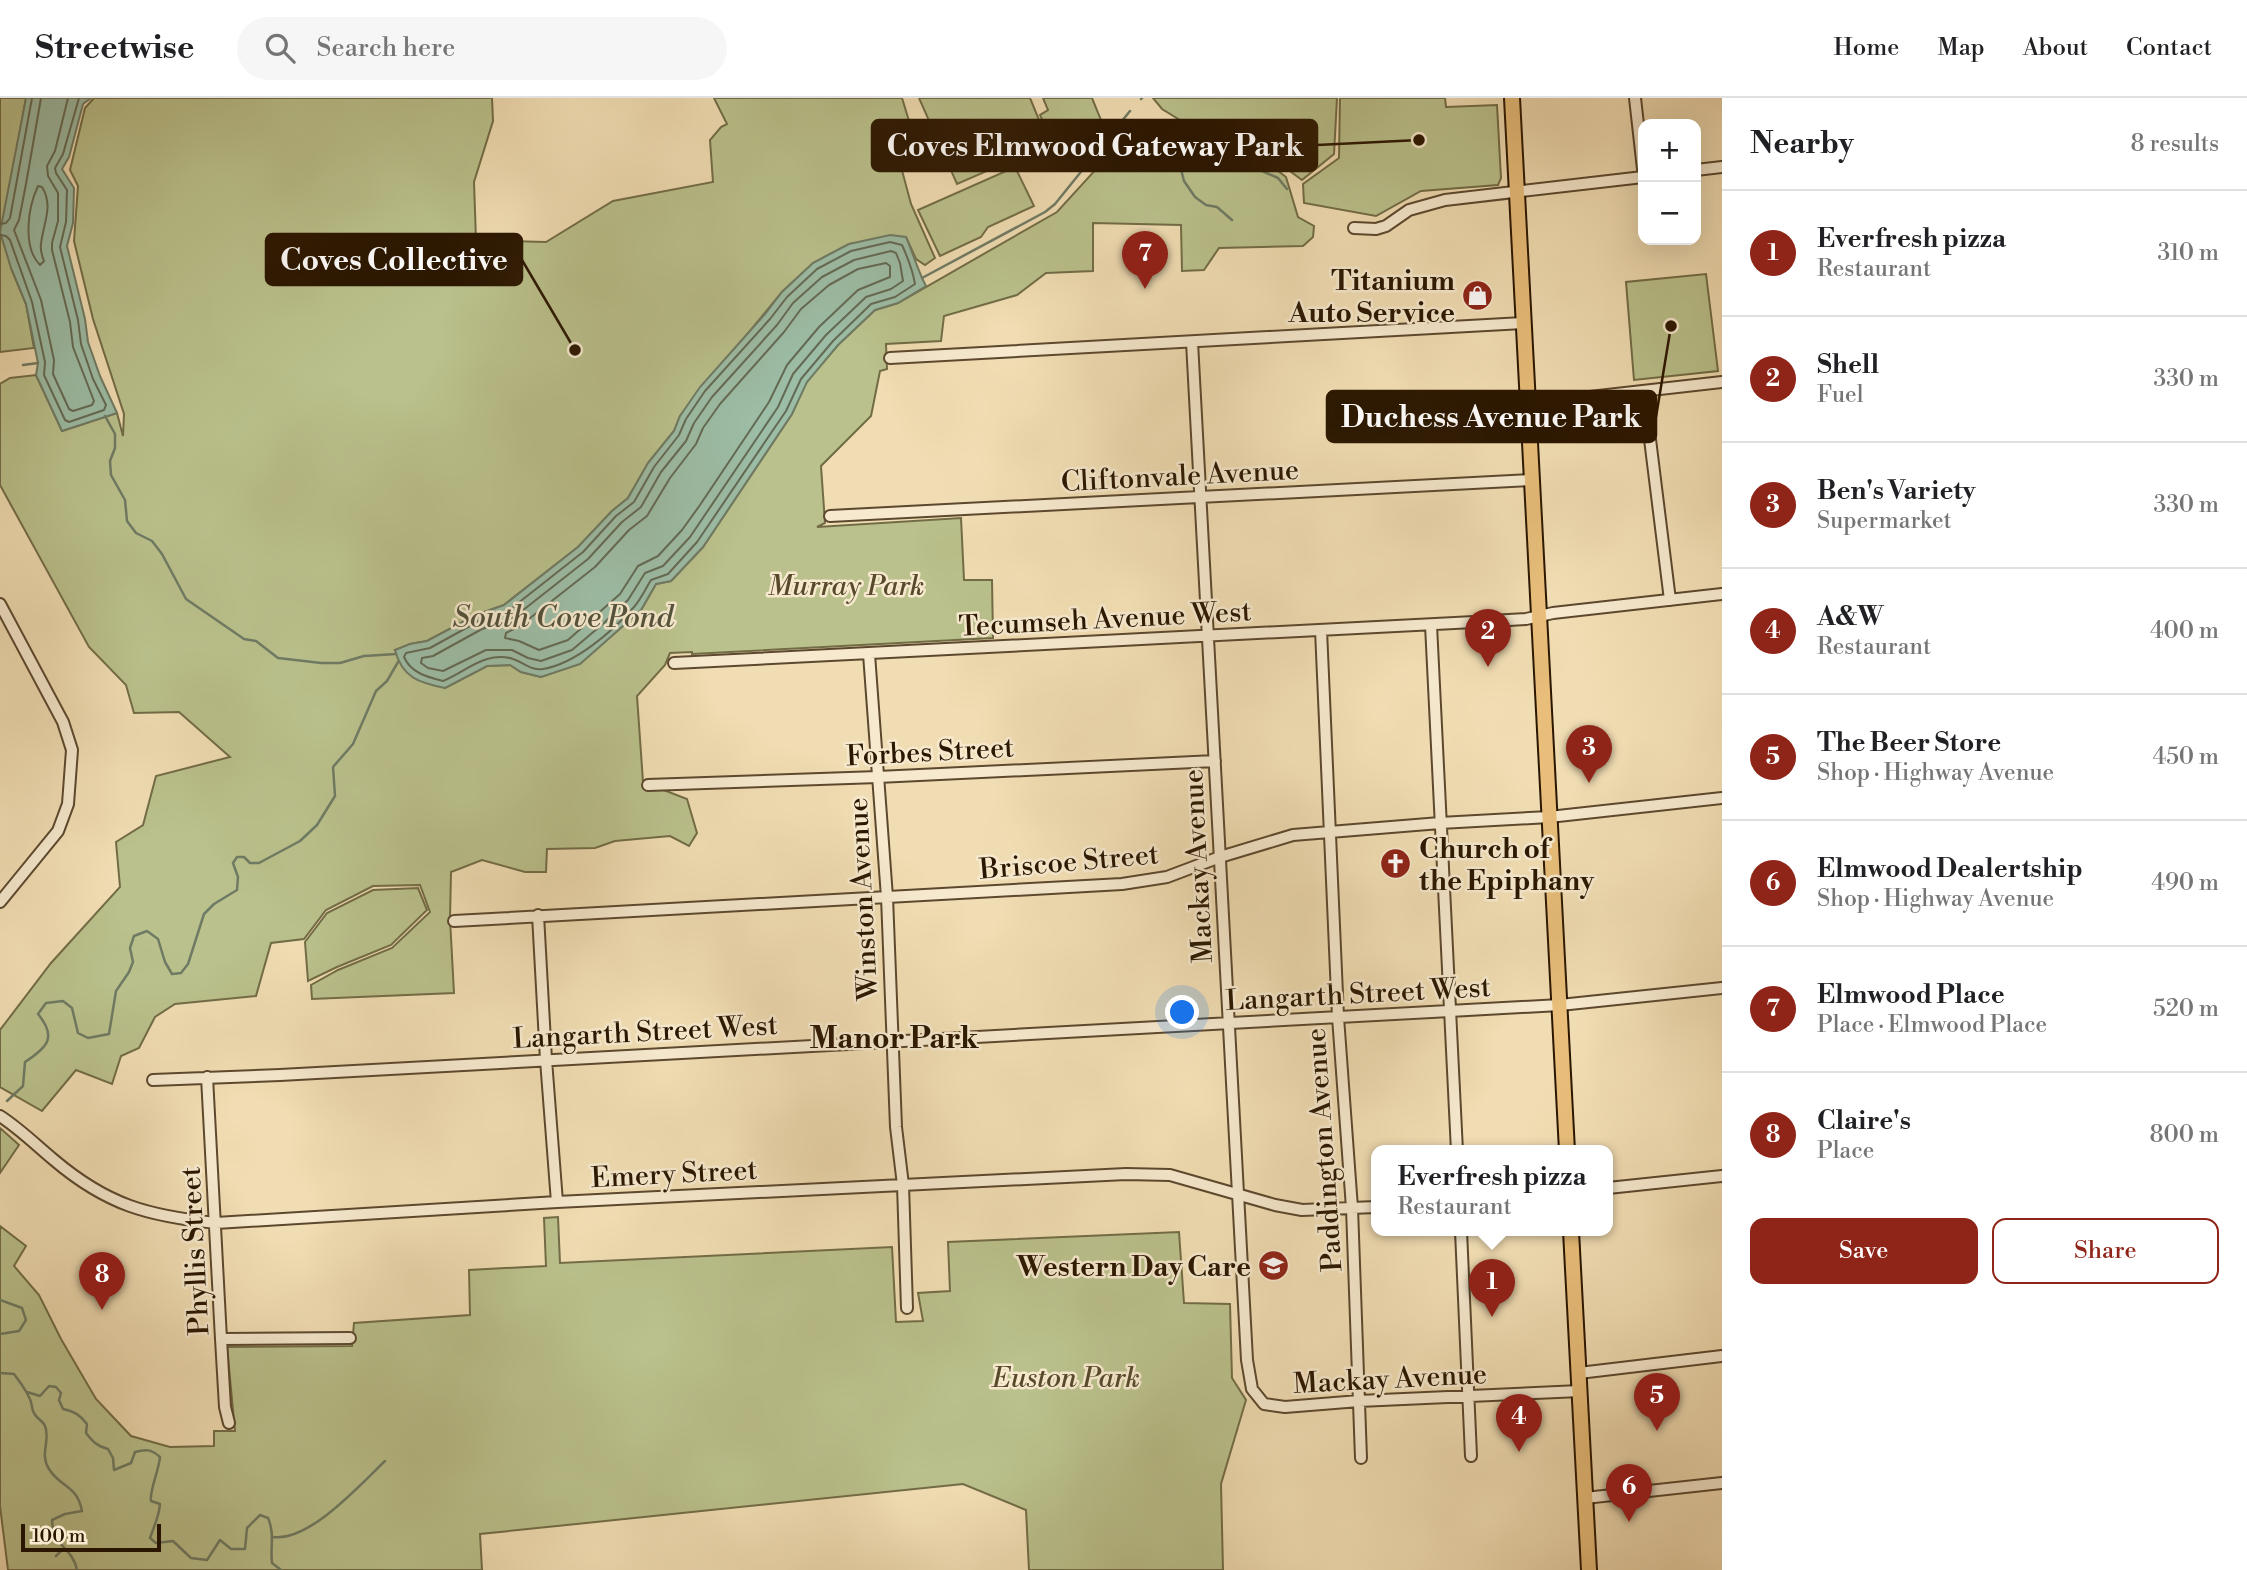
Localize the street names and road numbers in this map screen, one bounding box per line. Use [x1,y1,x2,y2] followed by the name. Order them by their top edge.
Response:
[1060,453,1300,500] street label: Cliftonvale Avenue
[958,594,1252,645] street label: Tecumseh Avenue West
[845,731,1015,774] street label: Forbes Street
[1176,768,1221,964] street label: Mackay Avenue
[841,797,886,1002] street label: Winston Avenue
[977,837,1160,888] street label: Briscoe Street
[1225,970,1492,1019] street label: Langarth Street West
[512,1008,779,1057] street label: Langarth Street West
[1299,1027,1350,1273] street label: Paddington Avenue
[590,1153,758,1196] street label: Emery Street
[174,1165,217,1336] street label: Phyllis Street
[1292,1357,1488,1402] street label: Mackay Avenue

